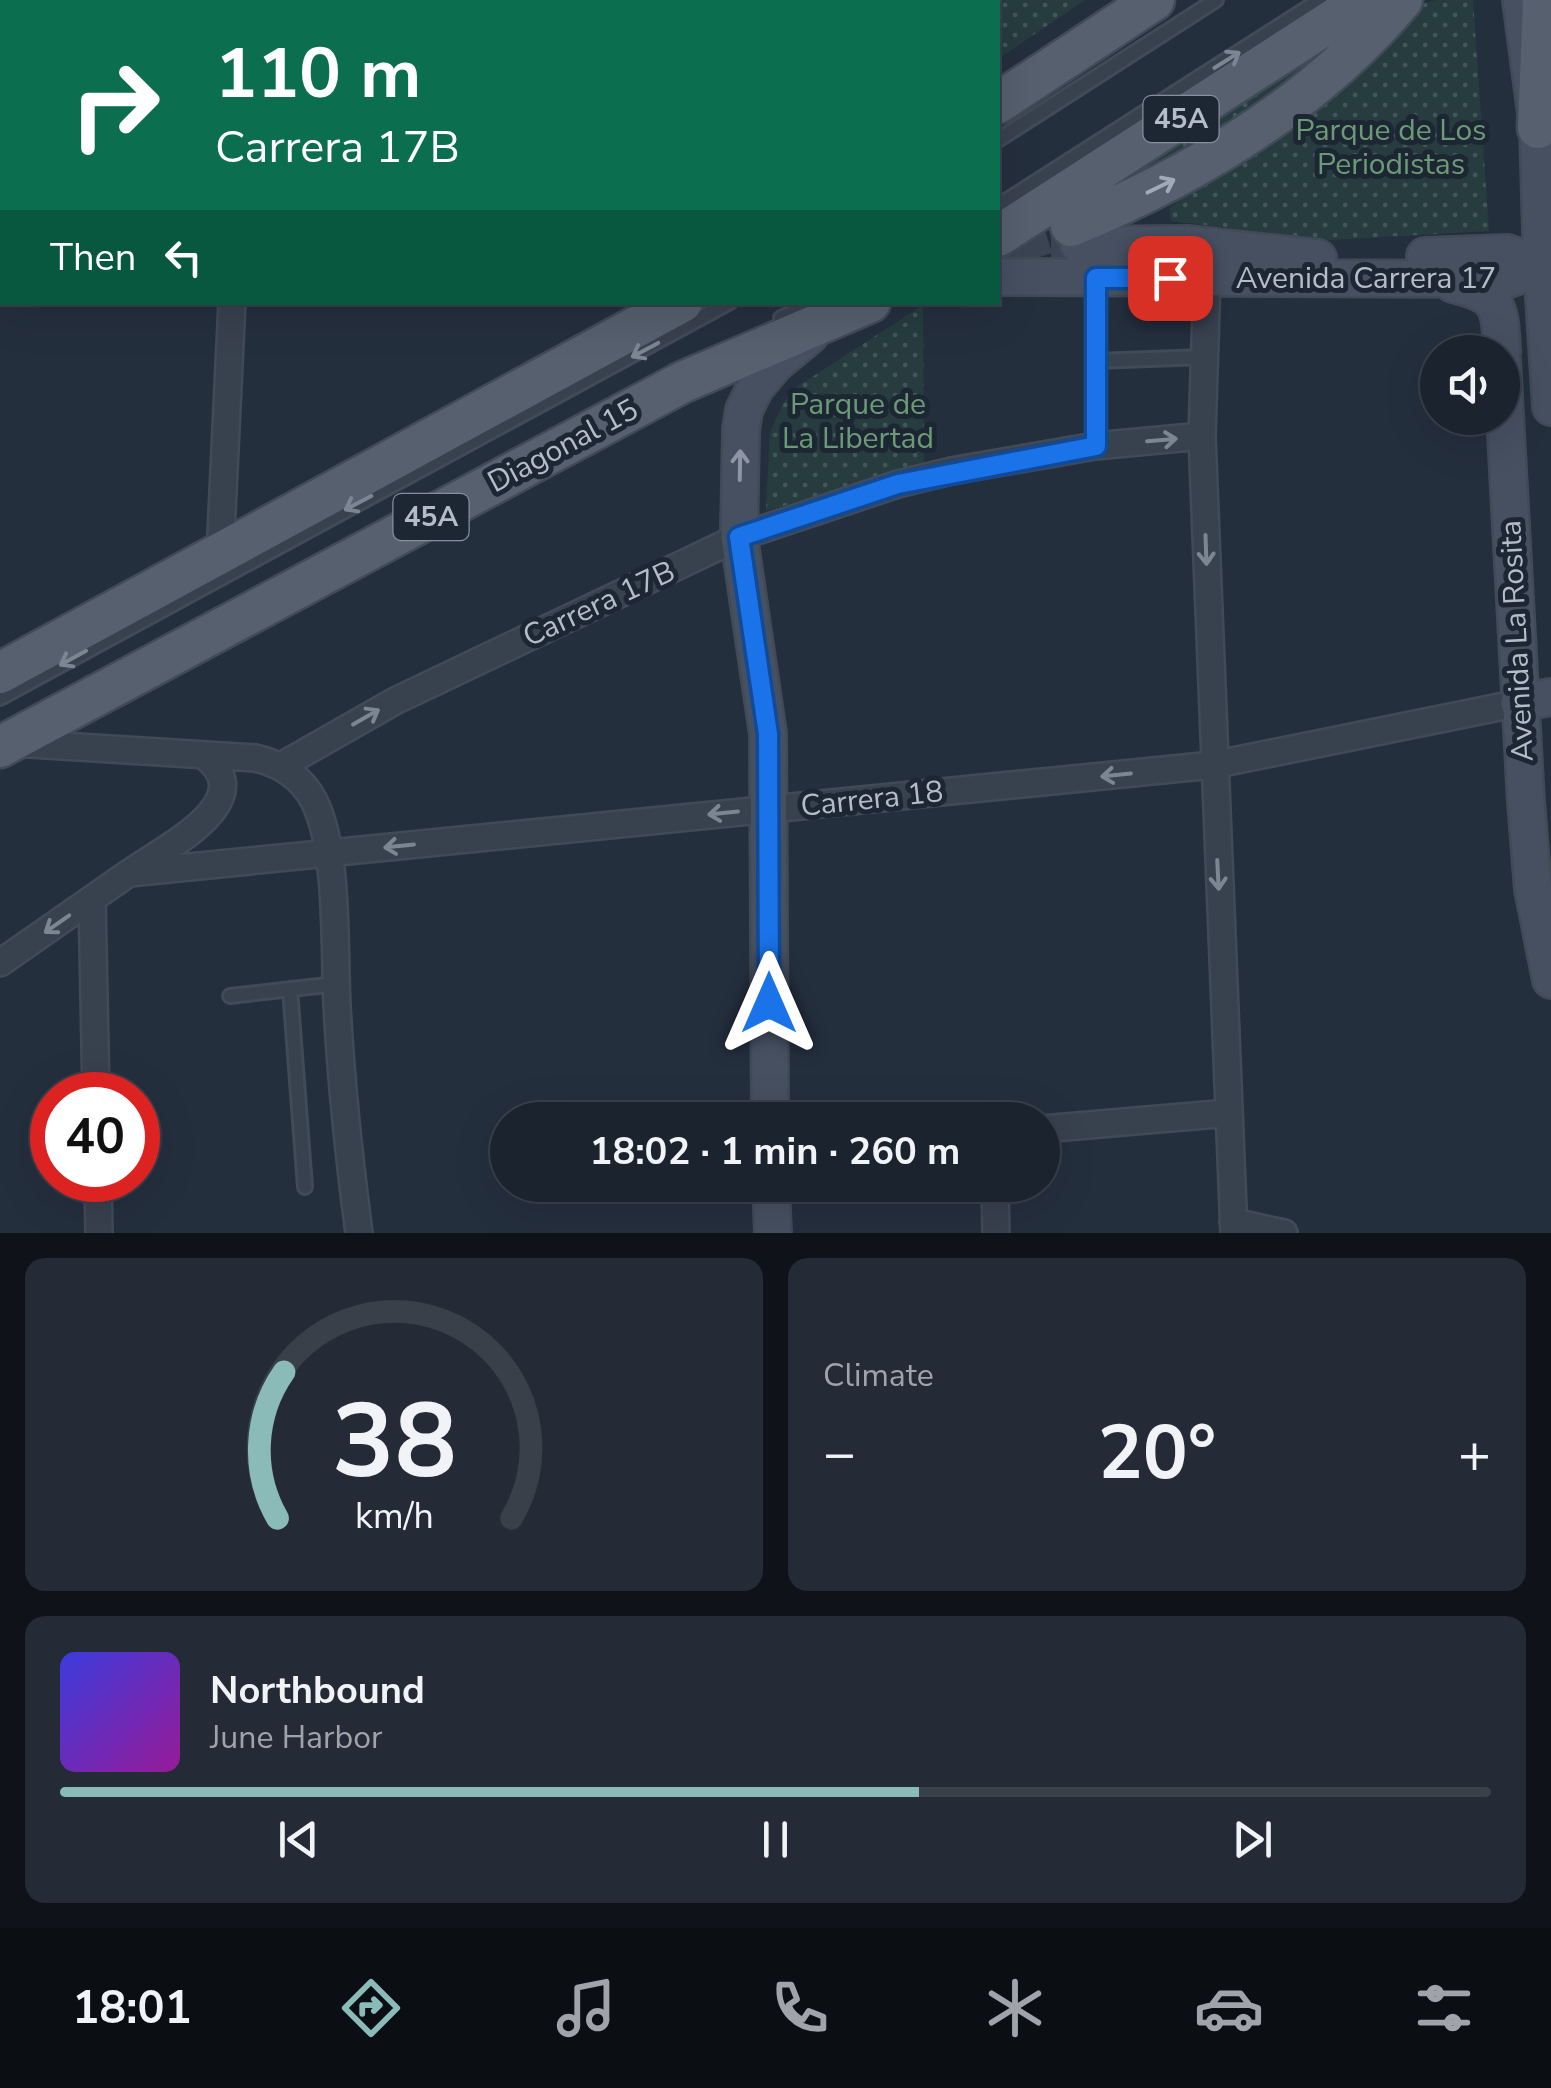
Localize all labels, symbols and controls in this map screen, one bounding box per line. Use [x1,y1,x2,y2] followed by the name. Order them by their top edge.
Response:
[215,26,421,122] text: 110 m
[50,40,180,170] icon: right
[1213,49,1241,70] one-way arrow
[1144,96,1218,142] road number: 45A
[1295,110,1487,185] park label: Parque de Los Periodistas
[215,117,460,178] text: Carrera 17B
[1145,176,1175,195] one-way arrow
[156,230,211,285] icon: left
[50,232,136,283] text: Then
[1128,236,1213,321] pin
[1143,251,1198,306] icon: arrive
[1236,258,1496,299] street label: Avenida Carrera 17
[1420,335,1520,435] map controls
[1420,335,1520,435] button: sound
[630,340,660,360] one-way arrow
[782,384,934,459] park label: Parque de La Libertad
[481,389,645,503] street label: Diagonal 15
[1145,430,1177,449] one-way arrow
[730,449,750,482] one-way arrow
[344,494,374,513] one-way arrow
[394,494,468,540] road number: 45A
[1490,519,1544,763] street label: Avenida La Rosita
[1196,534,1215,566] one-way arrow
[516,551,682,657] street label: Carrera 17B
[58,649,88,668] one-way arrow
[350,707,380,727] one-way arrow
[1100,766,1132,785] one-way arrow
[799,771,945,827] street label: Carrera 18
[707,804,739,823] one-way arrow
[384,837,416,856] one-way arrow
[1209,859,1228,891] one-way arrow
[43,913,71,934] one-way arrow
[717,951,821,1055] position arrow
[30,1072,160,1202] speed limit sign: 40
[590,1126,960,1177] text: 18:02 · 1 min · 260 m
[823,1354,934,1397] text: Climate
[332,1371,456,1513] text: 38
[1098,1402,1216,1504] text: 20°
[823,1416,856,1491] text: −
[1458,1416,1491,1491] text: +
[355,1492,433,1541] text: km/h
[210,1665,425,1716] text: Northbound
[210,1716,382,1759] text: June Harbor
[271,1812,326,1867] icon: previous
[748,1812,803,1867] icon: pause
[1225,1812,1280,1867] icon: next
[336,1973,406,2043] icon: directions
[551,1973,621,2043] icon: music
[765,1973,835,2043] icon: phone
[980,1973,1050,2043] icon: climate
[1194,1973,1264,2043] icon: car
[1409,1973,1479,2043] icon: filters
[72,1978,191,2039] text: 18:01

